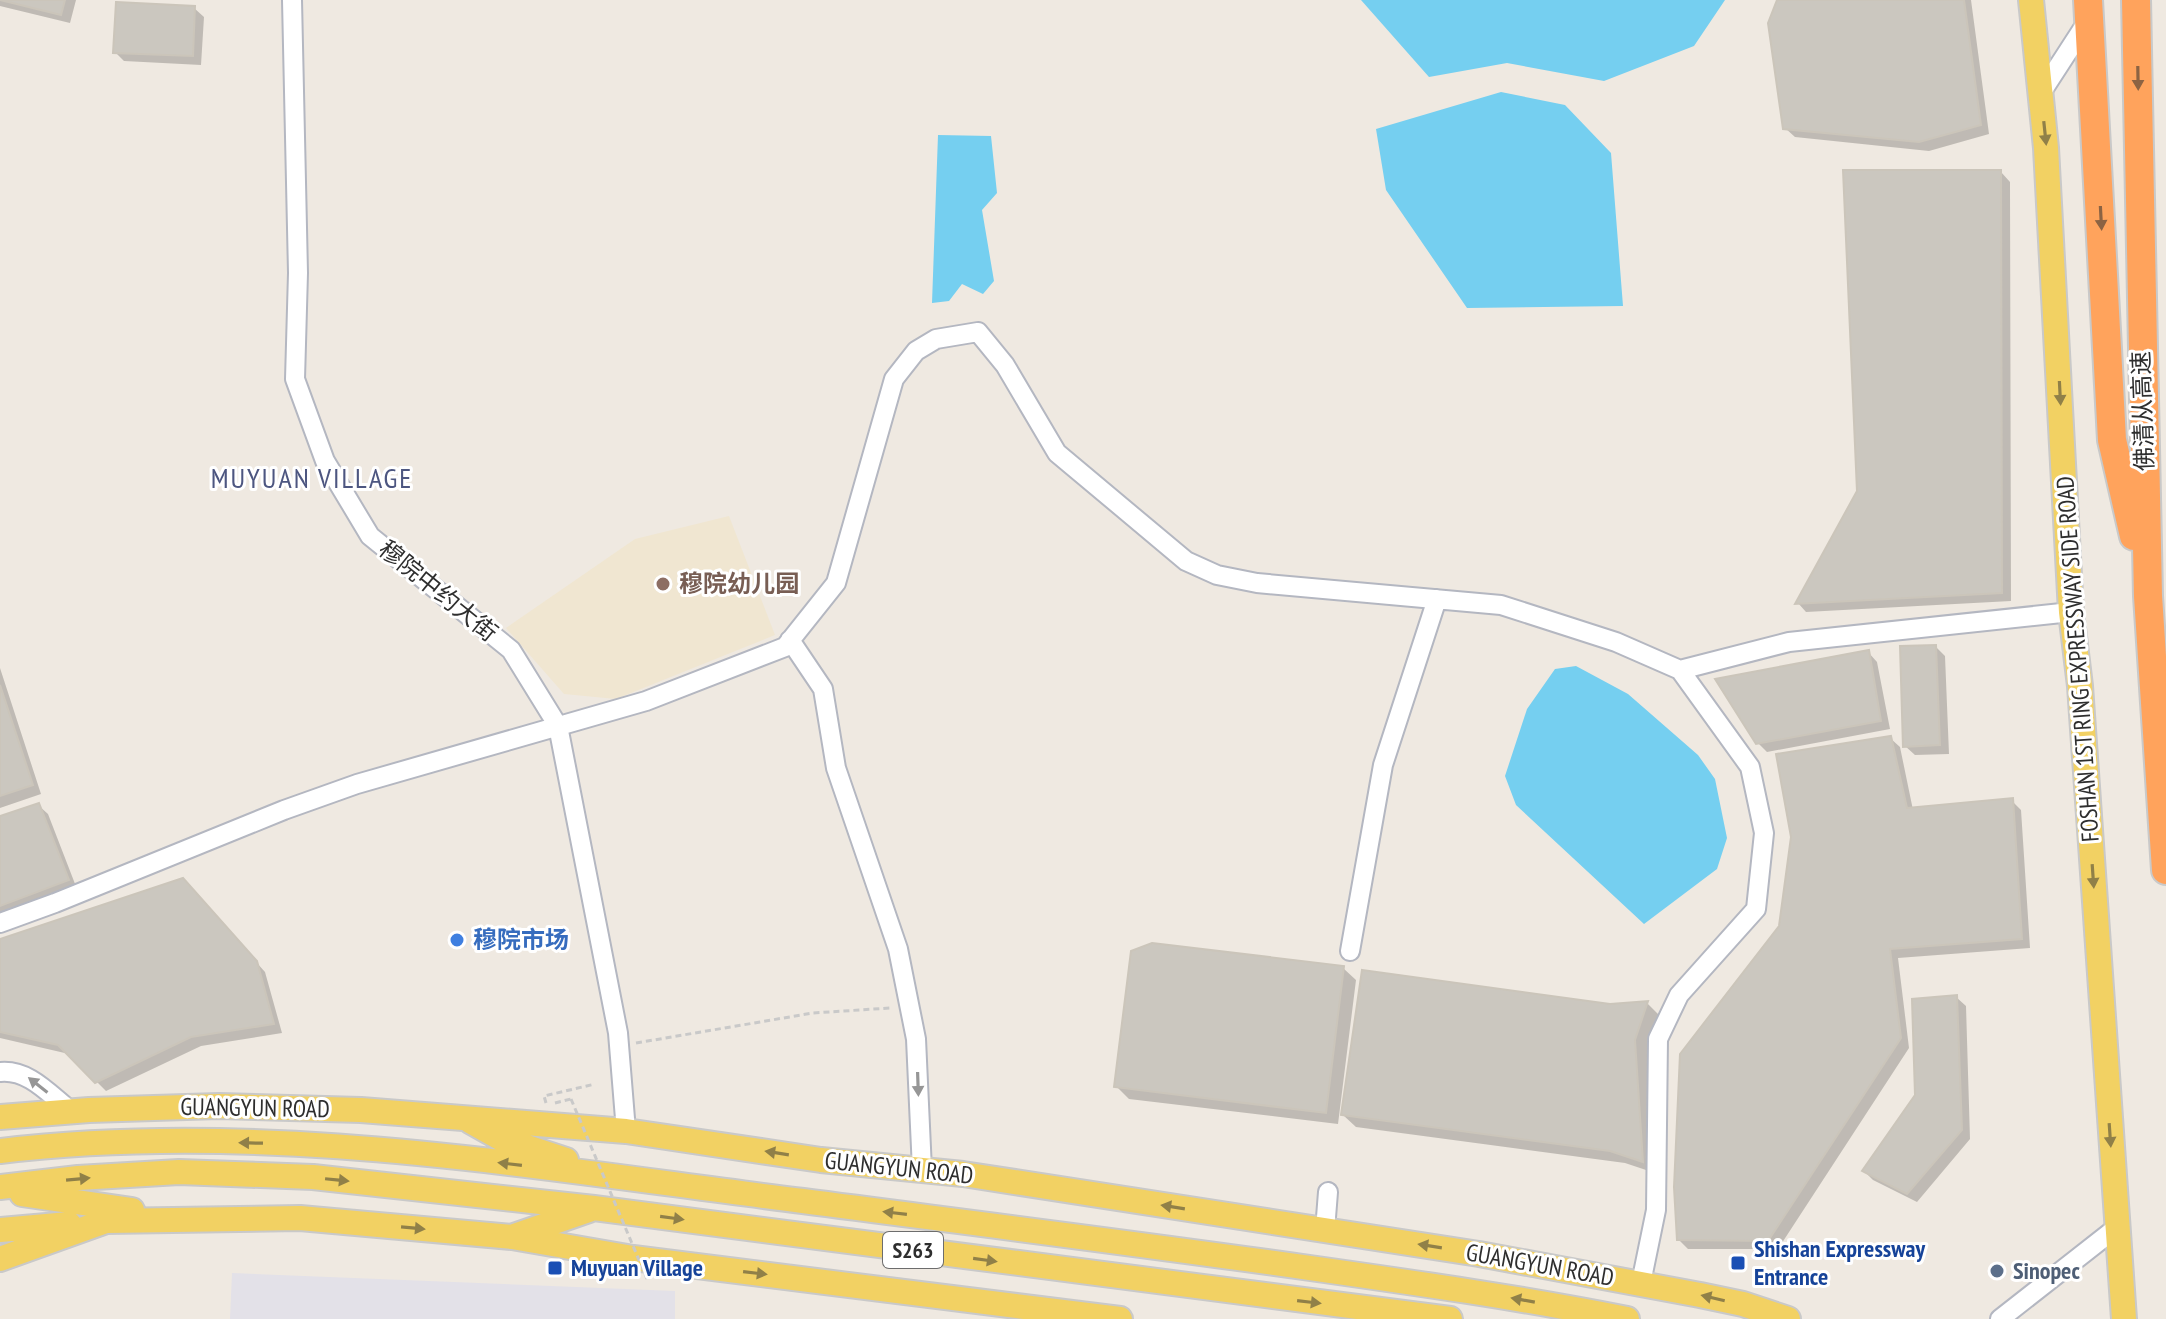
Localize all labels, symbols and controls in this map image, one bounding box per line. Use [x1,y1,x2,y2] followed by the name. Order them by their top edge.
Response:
[2131,66,2144,91] one-way arrow
[2038,121,2051,146] one-way arrow
[2094,206,2107,231] one-way arrow
[2125,351,2160,472] street label: 佛清从高速
[2054,381,2067,406] one-way arrow
[211,459,413,496] district label: MUYUAN VILLAGE
[2049,475,2106,843] street label: FOSHAN 1ST RING EXPRESSWAY SIDE ROAD
[373,533,504,648] street label: 穆院中约大街
[679,568,799,599] place label: 穆院幼儿园
[654,575,672,593] marker: 穆院幼儿园
[2087,864,2100,889] one-way arrow
[473,924,569,955] place label: 穆院市场
[448,931,466,949] marker: 穆院市场
[912,1072,925,1097] one-way arrow
[28,1077,48,1094] one-way arrow
[180,1091,330,1124] street label: GUANGYUN ROAD
[2104,1123,2117,1148] one-way arrow
[238,1137,263,1150] one-way arrow
[823,1144,975,1191] street label: GUANGYUN ROAD
[764,1146,789,1159] one-way arrow
[497,1157,522,1170] one-way arrow
[65,1172,90,1185] one-way arrow
[325,1173,350,1186] one-way arrow
[1160,1200,1185,1213] one-way arrow
[883,1206,908,1219] one-way arrow
[660,1212,685,1225] one-way arrow
[401,1222,426,1235] one-way arrow
[883,1232,943,1268] road number: S263
[1754,1233,1925,1292] place label: Shishan Expressway Entrance
[1464,1236,1616,1293] street label: GUANGYUN ROAD
[1417,1239,1442,1252] one-way arrow
[571,1252,703,1283] place label: Muyuan Village
[973,1254,998,1267] one-way arrow
[1729,1254,1747,1272] marker: Shishan Expressway Entrance
[2013,1255,2080,1286] place label: Sinopec
[546,1259,564,1277] marker: Muyuan Village
[1988,1262,2006,1280] marker: Sinopec
[743,1267,768,1280] one-way arrow
[1701,1291,1726,1304] one-way arrow
[1510,1293,1535,1305] one-way arrow
[1297,1295,1322,1308] one-way arrow

